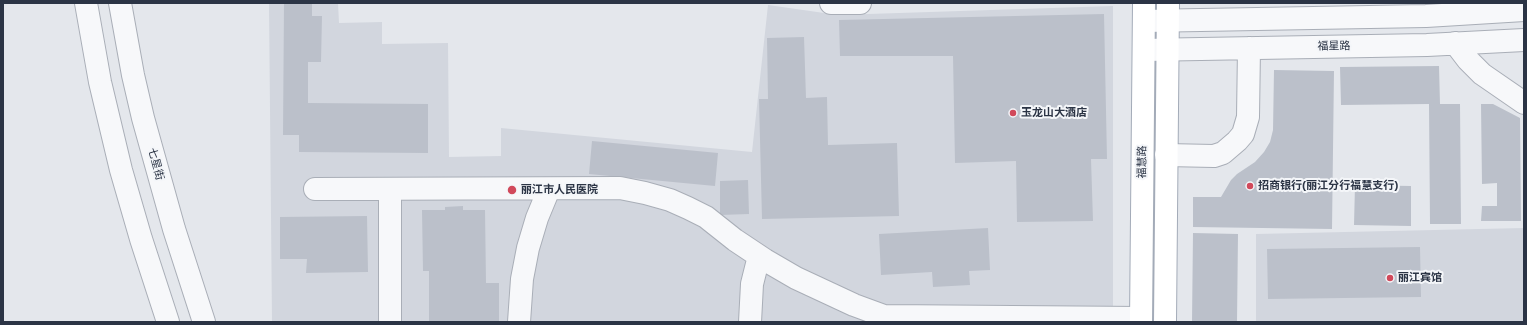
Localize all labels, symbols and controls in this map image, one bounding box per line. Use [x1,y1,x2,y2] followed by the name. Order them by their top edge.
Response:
[1317,39,1351,53] street label: 福星路
[1021,106,1087,120] place label: 玉龙山大酒店
[1008,108,1018,118] marker: 玉龙山大酒店
[1135,145,1149,179] street label: 福慧路
[145,146,167,182] street label: 七星街
[1258,179,1398,193] place label: 招商银行(丽江分行福慧支行)
[1245,181,1255,191] marker: 招商银行(丽江分行福慧支行)
[521,183,598,197] place label: 丽江市人民医院
[506,184,518,196] marker: 丽江市人民医院
[1398,271,1442,285] place label: 丽江宾馆
[1385,273,1395,283] marker: 丽江宾馆

